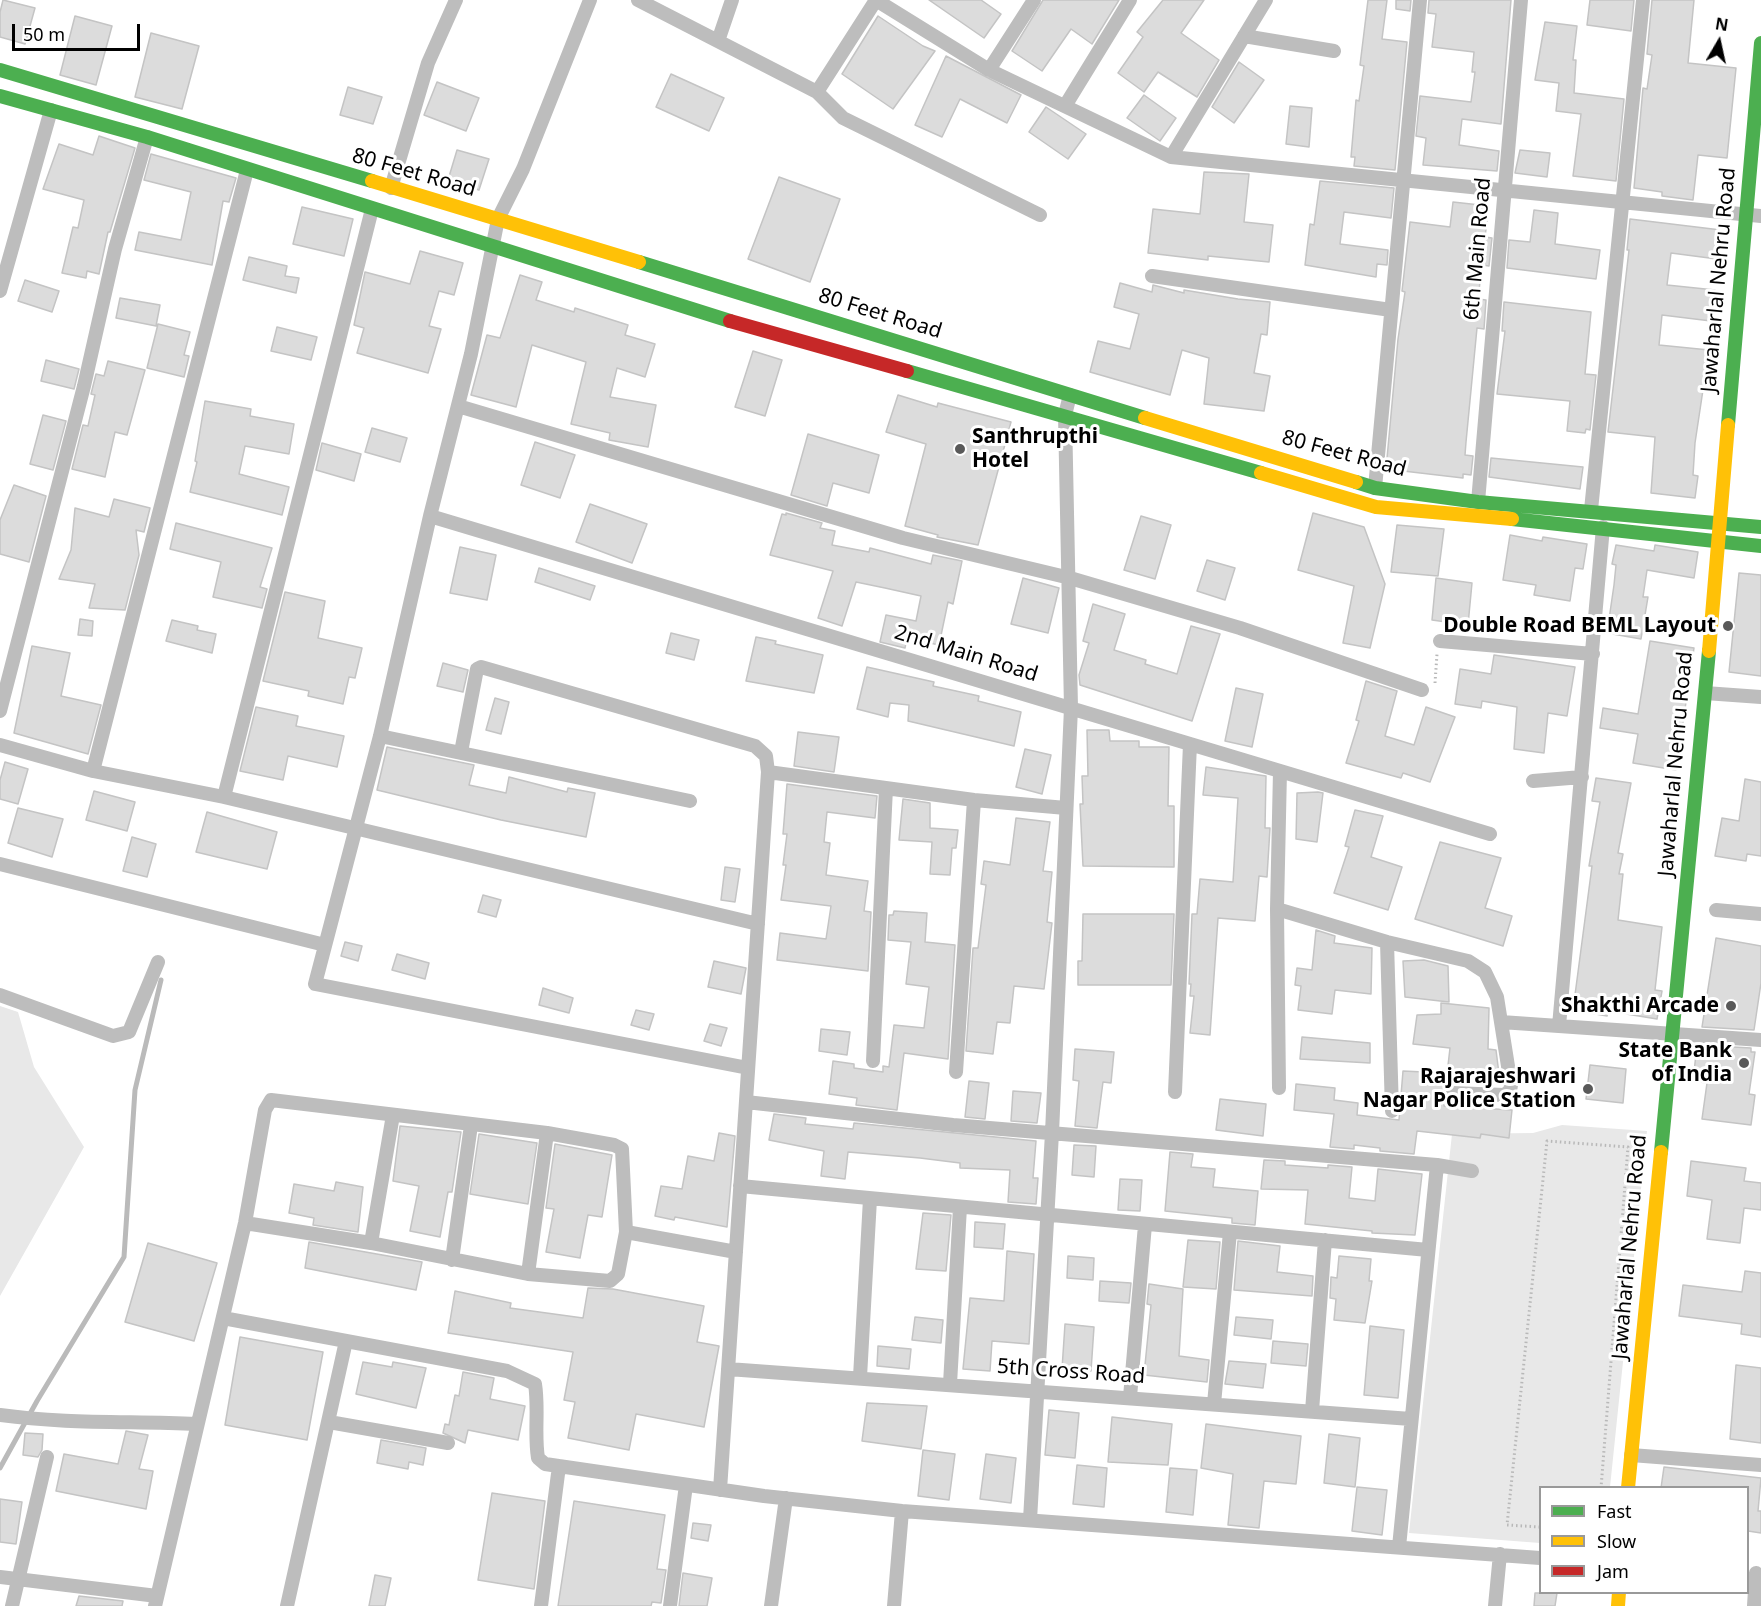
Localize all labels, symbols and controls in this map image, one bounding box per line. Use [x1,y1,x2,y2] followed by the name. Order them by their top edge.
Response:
[15,12,142,50] scale bar
[1689,12,1749,72] north arrow
[1714,12,1730,36] text: N
[23,22,65,46] text: 50 m
[349,143,479,203] street label: 80 Feet Road
[1697,166,1741,394] street label: Jawaharlal Nehru Road
[1459,177,1497,321] street label: 6th Main Road
[815,283,945,345] street label: 80 Feet Road
[972,424,1098,474] place label: Santhrupthi Hotel
[1279,425,1409,483] street label: 80 Feet Road
[953,442,967,456] marker: Santhrupthi Hotel
[1443,613,1716,639] place label: Double Road BEML Layout
[1721,619,1735,633] marker: Double Road BEML Layout
[891,620,1041,688] street label: 2nd Main Road
[1654,650,1698,878] street label: Jawaharlal Nehru Road
[1561,993,1719,1019] place label: Shakthi Arcade
[1724,999,1738,1013] marker: Shakthi Arcade
[1618,1038,1732,1088] place label: State Bank of India
[1737,1056,1751,1070] marker: State Bank of India
[1363,1064,1576,1114] place label: Rajarajeshwari Nagar Police Station
[1581,1082,1595,1096] marker: Rajarajeshwari Nagar Police Station
[1608,1133,1652,1361] street label: Jawaharlal Nehru Road
[996,1354,1146,1390] street label: 5th Cross Road
[1539,1486,1749,1594] legend
[1597,1499,1632,1523] text: Fast
[1597,1529,1636,1553] text: Slow
[1597,1559,1629,1583] text: Jam

